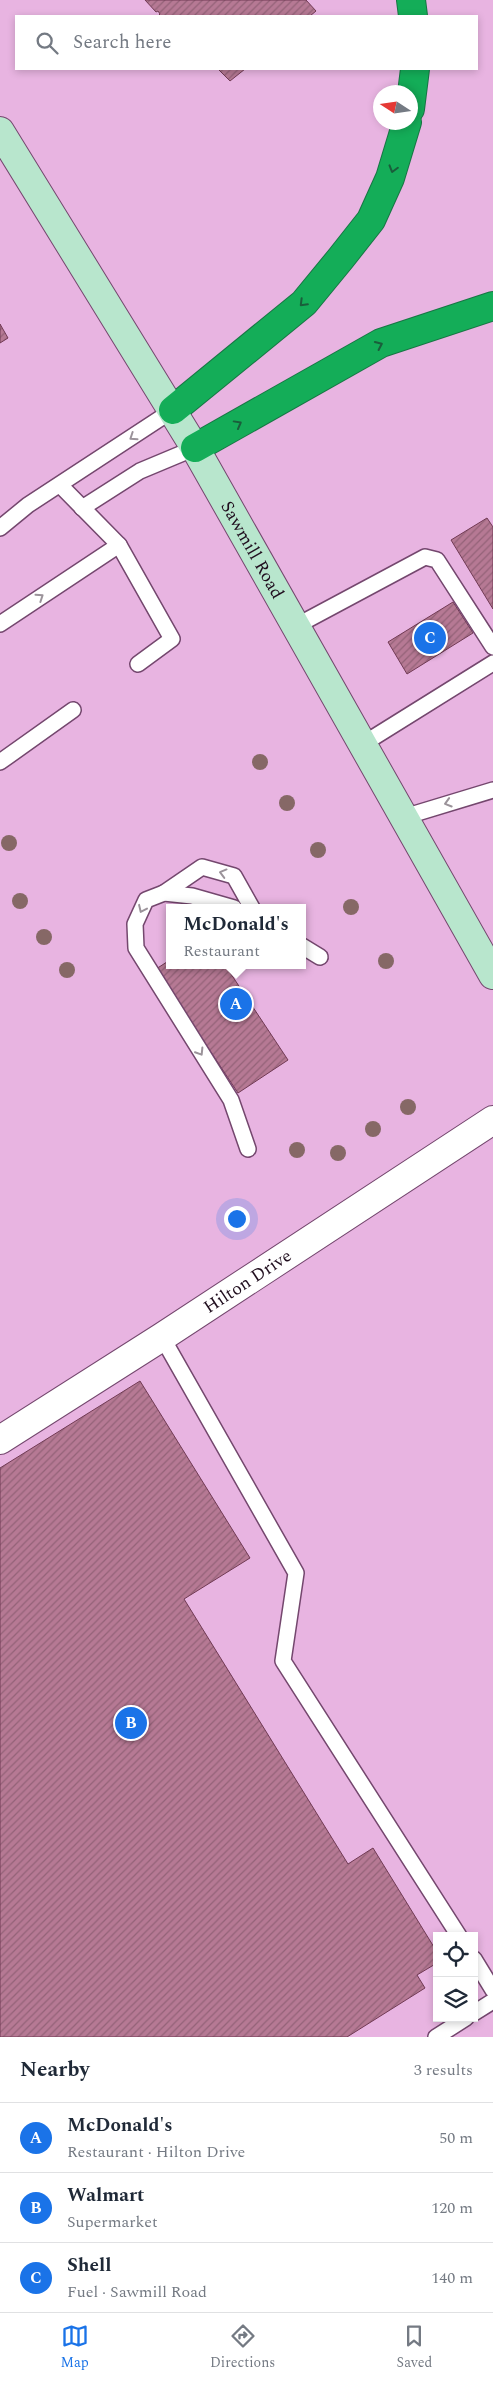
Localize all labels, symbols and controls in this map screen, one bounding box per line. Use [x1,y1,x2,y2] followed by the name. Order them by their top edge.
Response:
[15,15,478,70] search box
[73,28,172,57] text: Search here
[33,29,61,57] icon: search
[373,85,418,130] north arrow
[388,165,398,173] one-way arrow
[300,297,309,306] one-way arrow
[374,341,383,351] one-way arrow
[232,420,241,430] one-way arrow
[129,431,138,440] one-way arrow
[213,496,291,604] street label: Sawmill Road
[35,594,44,603] one-way arrow
[414,619,446,657] pin: C
[445,797,453,807] one-way arrow
[219,868,227,878] one-way arrow
[138,904,148,913] one-way arrow
[166,904,306,969] popup
[183,910,289,939] text: McDonald's
[183,939,260,963] text: Restaurant
[220,985,252,1023] pin: A
[194,1046,204,1055] one-way arrow
[224,1206,250,1232] your location
[198,1243,297,1320] street label: Hilton Drive
[115,1704,147,1742] pin: B
[433,1932,478,2022] map controls
[433,1932,478,1977] button: locate
[433,1977,478,2022] button: layers
[20,2054,90,2086] text: Nearby
[414,2058,473,2082] text: 3 results
[67,2111,173,2140] text: McDonald's
[30,2126,42,2150] text: A
[439,2126,473,2150] text: 50 m
[67,2140,245,2164] text: Restaurant · Hilton Drive
[67,2181,144,2210] text: Walmart
[30,2196,42,2220] text: B
[431,2196,473,2220] text: 120 m
[67,2210,158,2234] text: Supermarket
[67,2251,111,2280] text: Shell
[30,2266,42,2290] text: C
[431,2266,473,2290] text: 140 m
[67,2280,207,2304] text: Fuel · Sawmill Road
[61,2322,89,2373] tab: Map
[210,2322,275,2373] tab: Directions
[397,2322,432,2373] tab: Saved

